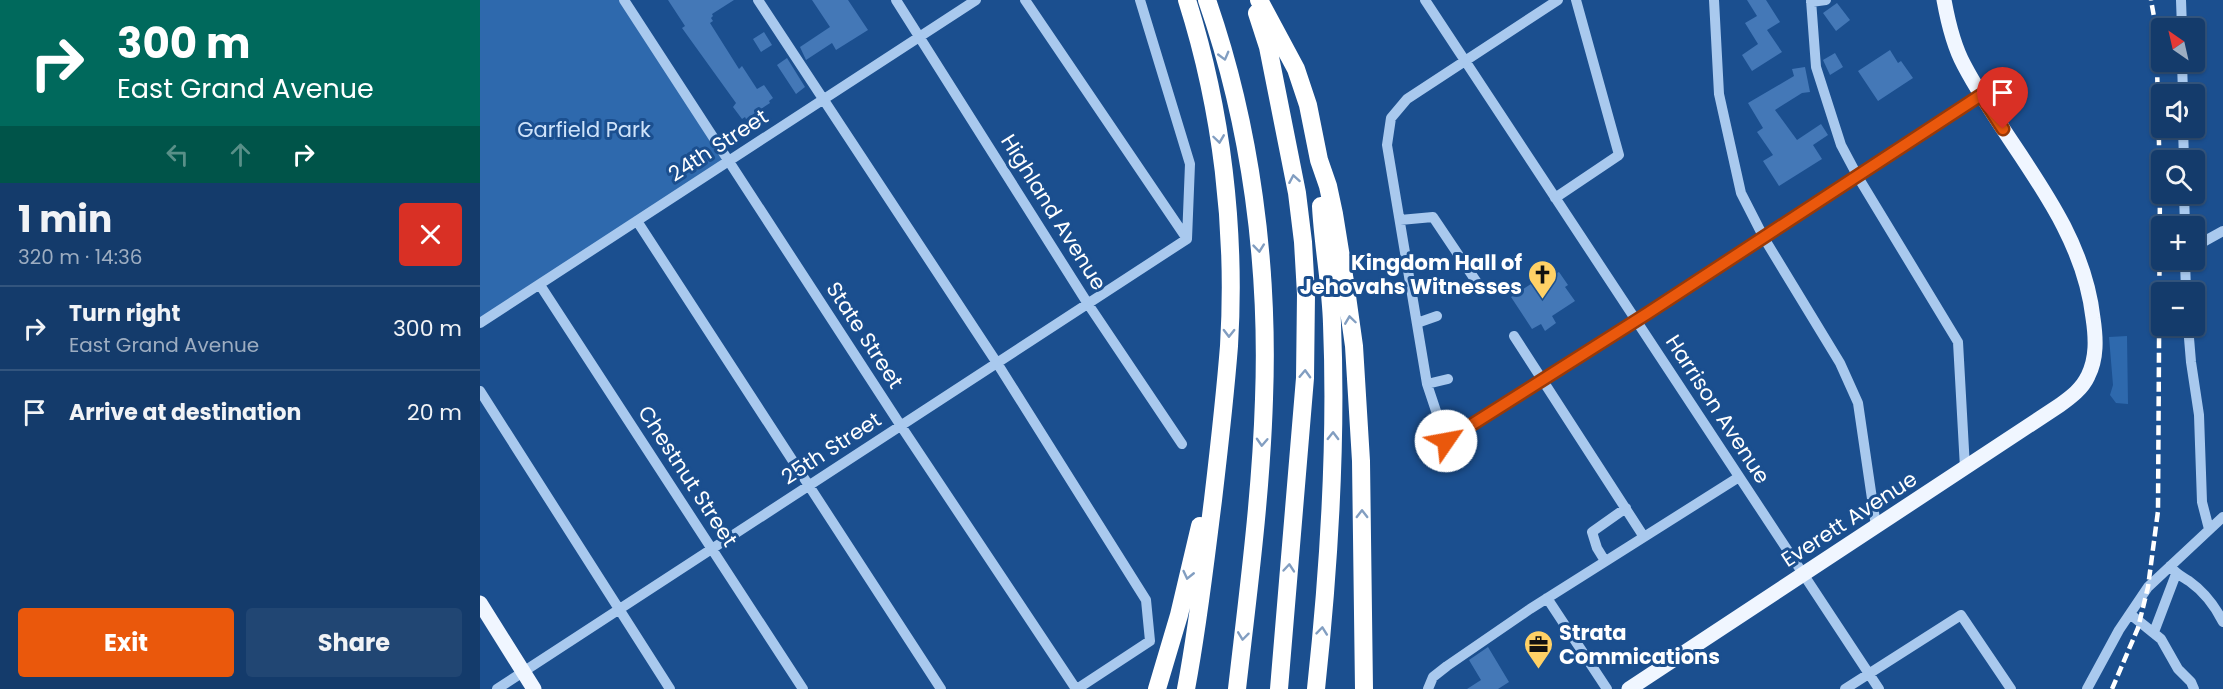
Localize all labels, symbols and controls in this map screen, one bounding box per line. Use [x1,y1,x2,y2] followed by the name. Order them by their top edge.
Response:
[117,14,251,73] text: 300 m
[2151,18,2205,72] north arrow
[2151,18,2205,336] map controls
[18,24,96,102] icon: right
[1217,50,1229,61] one-way arrow
[1977,67,2028,129] pin
[117,70,374,107] text: East Grand Avenue
[1986,76,2019,109] icon: arrive
[2151,84,2205,138] button: sound
[663,102,773,188] street label: 24th Street
[517,115,651,144] park label: Garfield Park
[994,129,1114,295] street label: Highland Avenue
[1212,134,1224,143] one-way arrow
[161,138,194,171] icon: left
[224,138,257,171] icon: ahead
[287,138,320,171] icon: right
[2151,150,2205,204] button: search
[1289,175,1301,184] one-way arrow
[18,194,112,245] text: 1 min
[399,203,462,266] button: close
[2151,216,2205,270] button: +
[18,243,142,271] text: 320 m · 14:36
[1252,243,1265,252] one-way arrow
[1300,248,1522,301] place label: Kingdom Hall of Jehovahs Witnesses
[1527,258,1559,300] church icon: Kingdom Hall of Jehovahs Witnesses
[820,276,910,394] street label: State Street
[2151,282,2205,336] button: −
[69,298,180,329] text: Turn right
[18,312,51,345] icon: right
[393,313,462,344] text: 300 m
[1345,315,1357,324] one-way arrow
[1223,329,1235,338] one-way arrow
[1659,329,1777,489] street label: Harrison Avenue
[69,331,259,359] text: East Grand Avenue
[1299,369,1311,378] one-way arrow
[18,396,51,429] icon: arrive
[69,397,301,428] text: Arrive at destination
[407,397,462,428] text: 20 m
[631,400,745,552] street label: Chestnut Street
[776,405,886,491] street label: 25th Street
[1414,409,1478,473] position arrow
[1327,432,1339,441] one-way arrow
[1256,438,1269,447] one-way arrow
[1776,464,1922,574] street label: Everett Avenue
[1356,510,1368,519] one-way arrow
[1282,563,1295,572] one-way arrow
[1183,570,1196,580] one-way arrow
[18,608,234,677] button: Exit
[246,608,462,677] button: Share
[1559,618,1720,671] place label: Strata Commications
[1315,626,1328,635] one-way arrow
[1522,628,1554,670] office icon: Strata Commications
[1238,632,1250,641] one-way arrow

